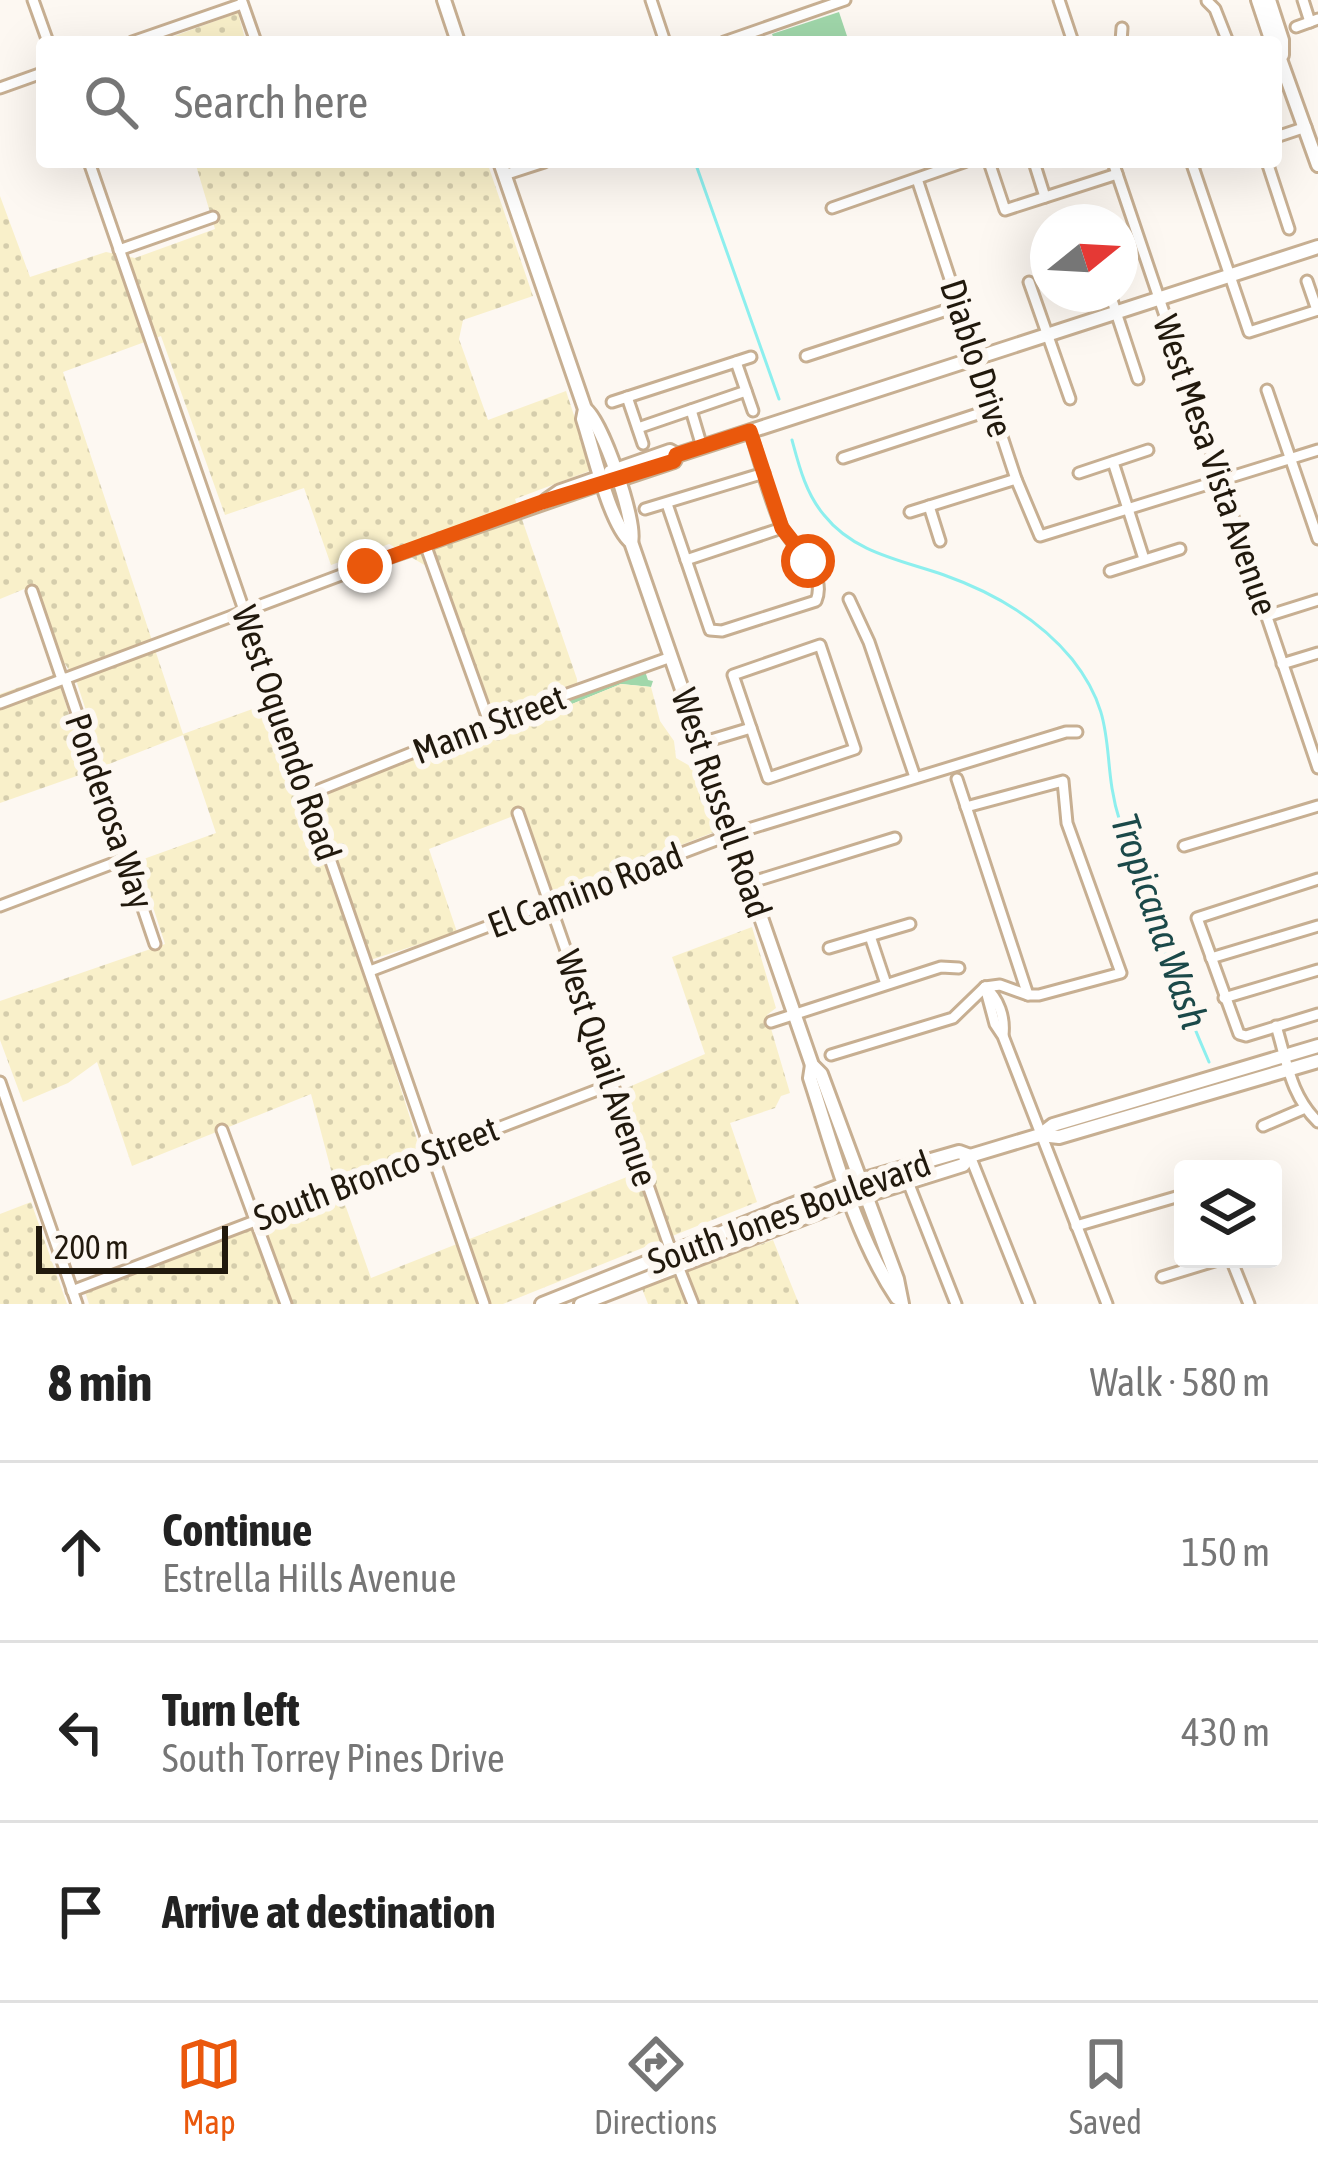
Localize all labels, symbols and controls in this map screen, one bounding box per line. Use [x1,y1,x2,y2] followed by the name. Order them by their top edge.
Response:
[36,36,1282,168] search box
[78,69,144,135] icon: search
[174,76,368,128] text: Search here
[1030,204,1138,312] north arrow
[932,274,1022,442] street label: Diablo Drive
[1145,309,1287,621] street label: West Mesa Vista Avenue
[781,534,835,588] route start
[338,539,392,593] route end
[224,600,350,866] street label: West Oquendo Road
[407,676,571,772] street label: Mann Street
[663,683,781,923] street label: West Russell Road
[57,708,163,914] street label: Ponderosa Way
[1103,808,1217,1034] water label: Tropicana Wash
[482,834,688,946] street label: El Camino Road
[547,944,667,1192] street label: West Quail Avenue
[248,1107,504,1239] street label: South Bronco Street
[642,1141,936,1283] street label: South Jones Boulevard
[1174,1160,1282,1268] map controls
[1174,1160,1282,1268] button: layers
[36,1220,228,1273] scale bar
[54,1228,129,1266] text: 200 m
[48,1353,152,1412] text: 8 min
[1090,1360,1270,1404] text: Walk · 580 m
[162,1504,313,1556] text: Continue
[48,1519,114,1585] icon: ahead
[1182,1530,1270,1574] text: 150 m
[162,1556,456,1600] text: Estrella Hills Avenue
[162,1684,300,1736] text: Turn left
[48,1699,114,1765] icon: left
[1182,1710,1270,1754] text: 430 m
[162,1736,505,1780] text: South Torrey Pines Drive
[48,1879,114,1945] icon: arrive
[162,1886,496,1938] text: Arrive at destination
[176,2031,242,2141] tab: Map
[594,2031,717,2141] tab: Directions
[1069,2031,1142,2141] tab: Saved

